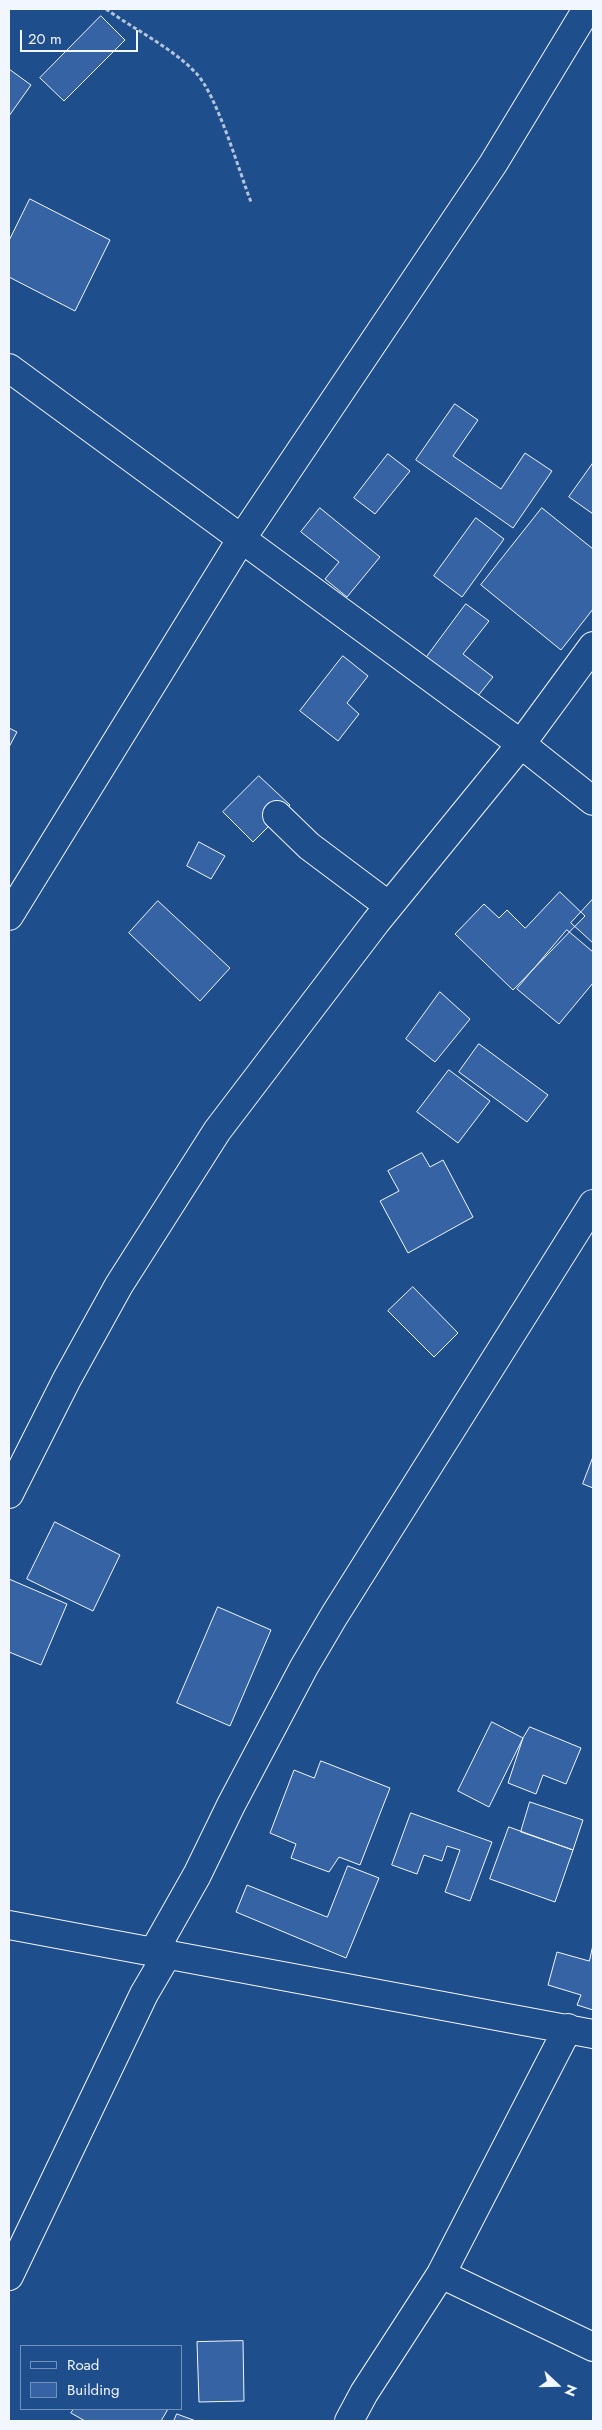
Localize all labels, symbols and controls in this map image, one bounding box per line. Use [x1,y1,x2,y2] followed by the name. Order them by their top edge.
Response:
[22,20,140,52] scale bar
[28,28,62,50] text: 20 m
[20,2345,182,2410] legend
[67,2354,99,2376] text: Road
[532,2360,582,2410] north arrow
[67,2379,119,2401] text: Building
[560,2382,582,2399] text: N

